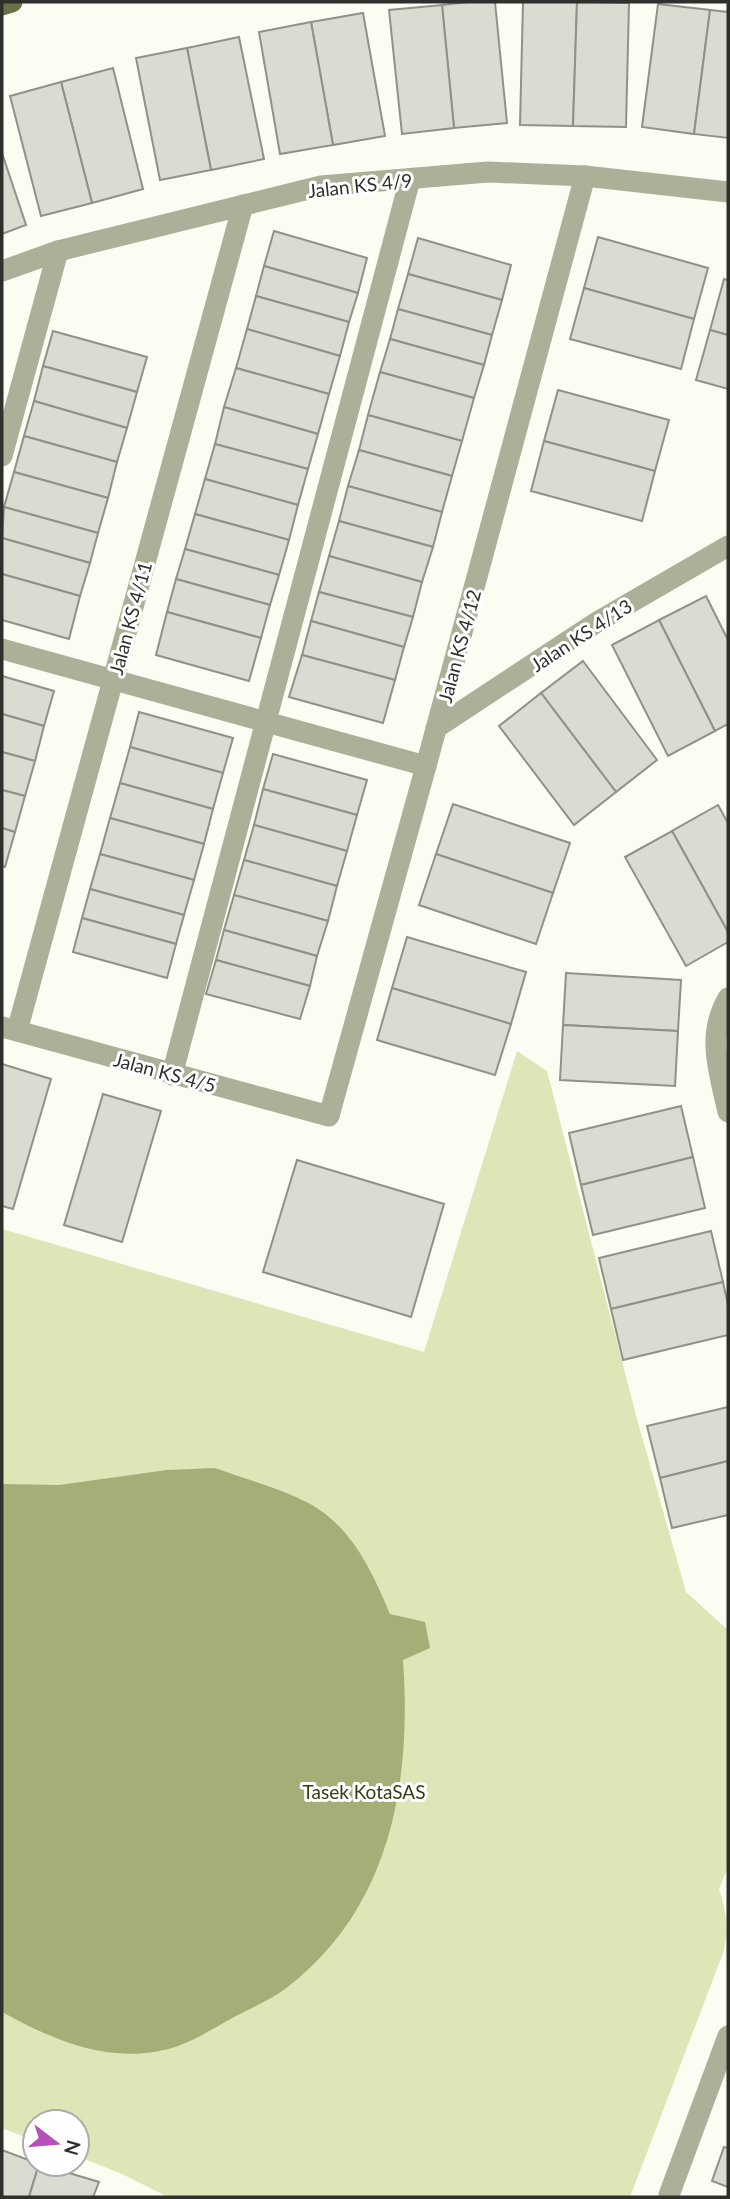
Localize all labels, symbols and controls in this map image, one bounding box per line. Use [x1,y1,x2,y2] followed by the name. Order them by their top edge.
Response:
[307,168,413,202] street label: Jalan KS 4/9
[104,559,156,677] street label: Jalan KS 4/11
[433,587,485,705] street label: Jalan KS 4/12
[526,594,636,676] street label: Jalan KS 4/13
[111,1047,219,1097] street label: Jalan KS 4/5
[302,1780,426,1803] park label: Tasek KotaSAS
[21,2108,91,2178] north arrow
[60,2138,86,2158] text: N

